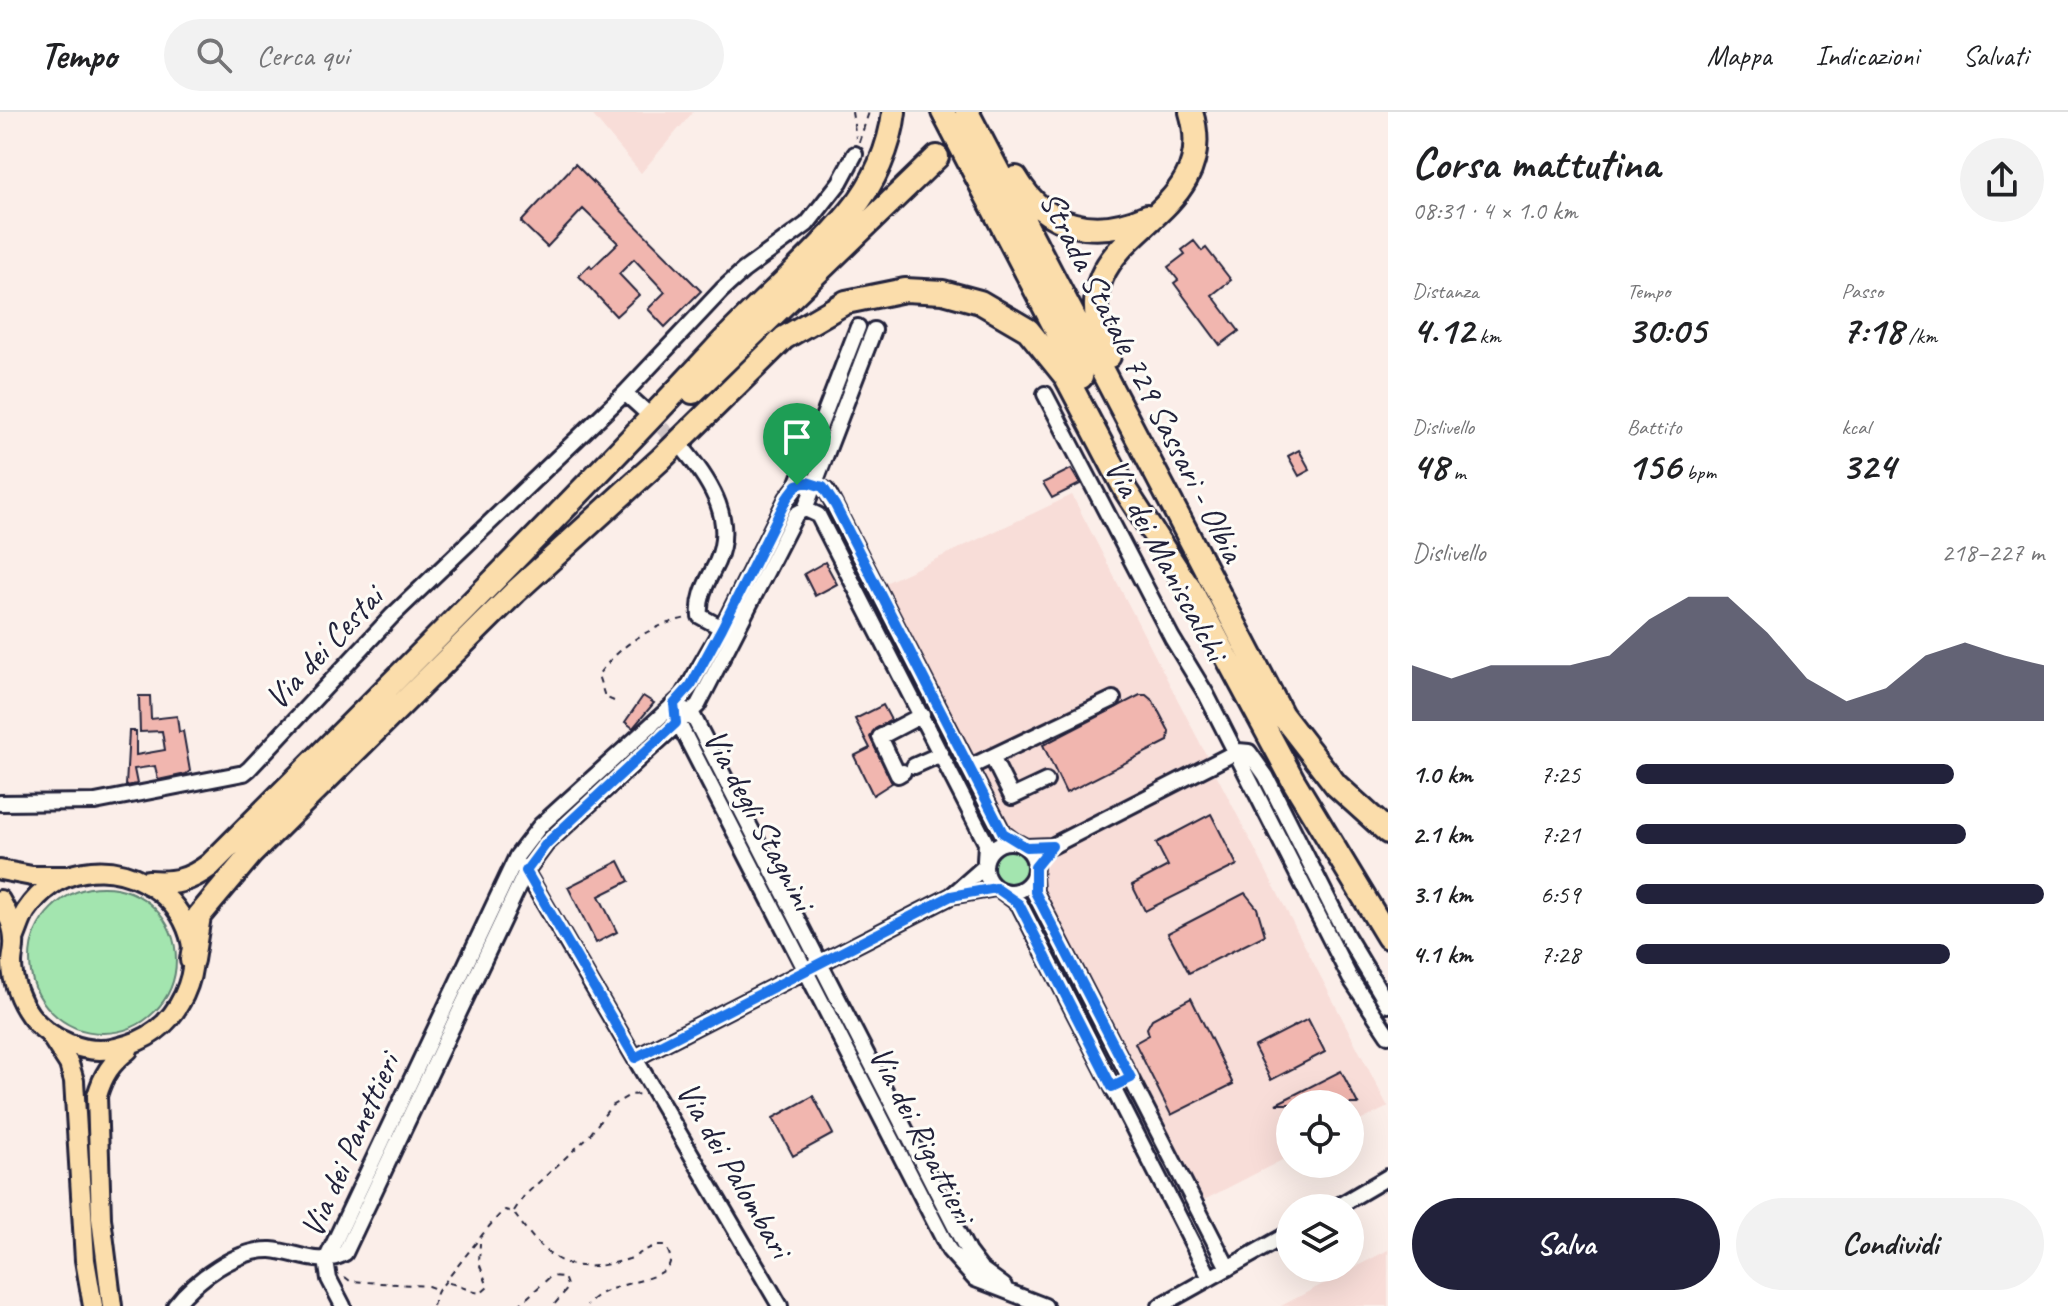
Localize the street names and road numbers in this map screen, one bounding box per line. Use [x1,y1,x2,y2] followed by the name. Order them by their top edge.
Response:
[1030,184,1256,571] street label: Strada Statale 729 Sassari - Olbia
[1095,451,1240,671] street label: Via dei Maniscalchi
[255,574,394,718] street label: Via dei Cestai
[694,721,827,920] street label: Via degli Stagnini
[860,1038,988,1234] street label: Via dei Rigattieri
[290,1042,411,1244] street label: Via dei Panettieri
[667,1074,804,1268] street label: Via dei Palombari

